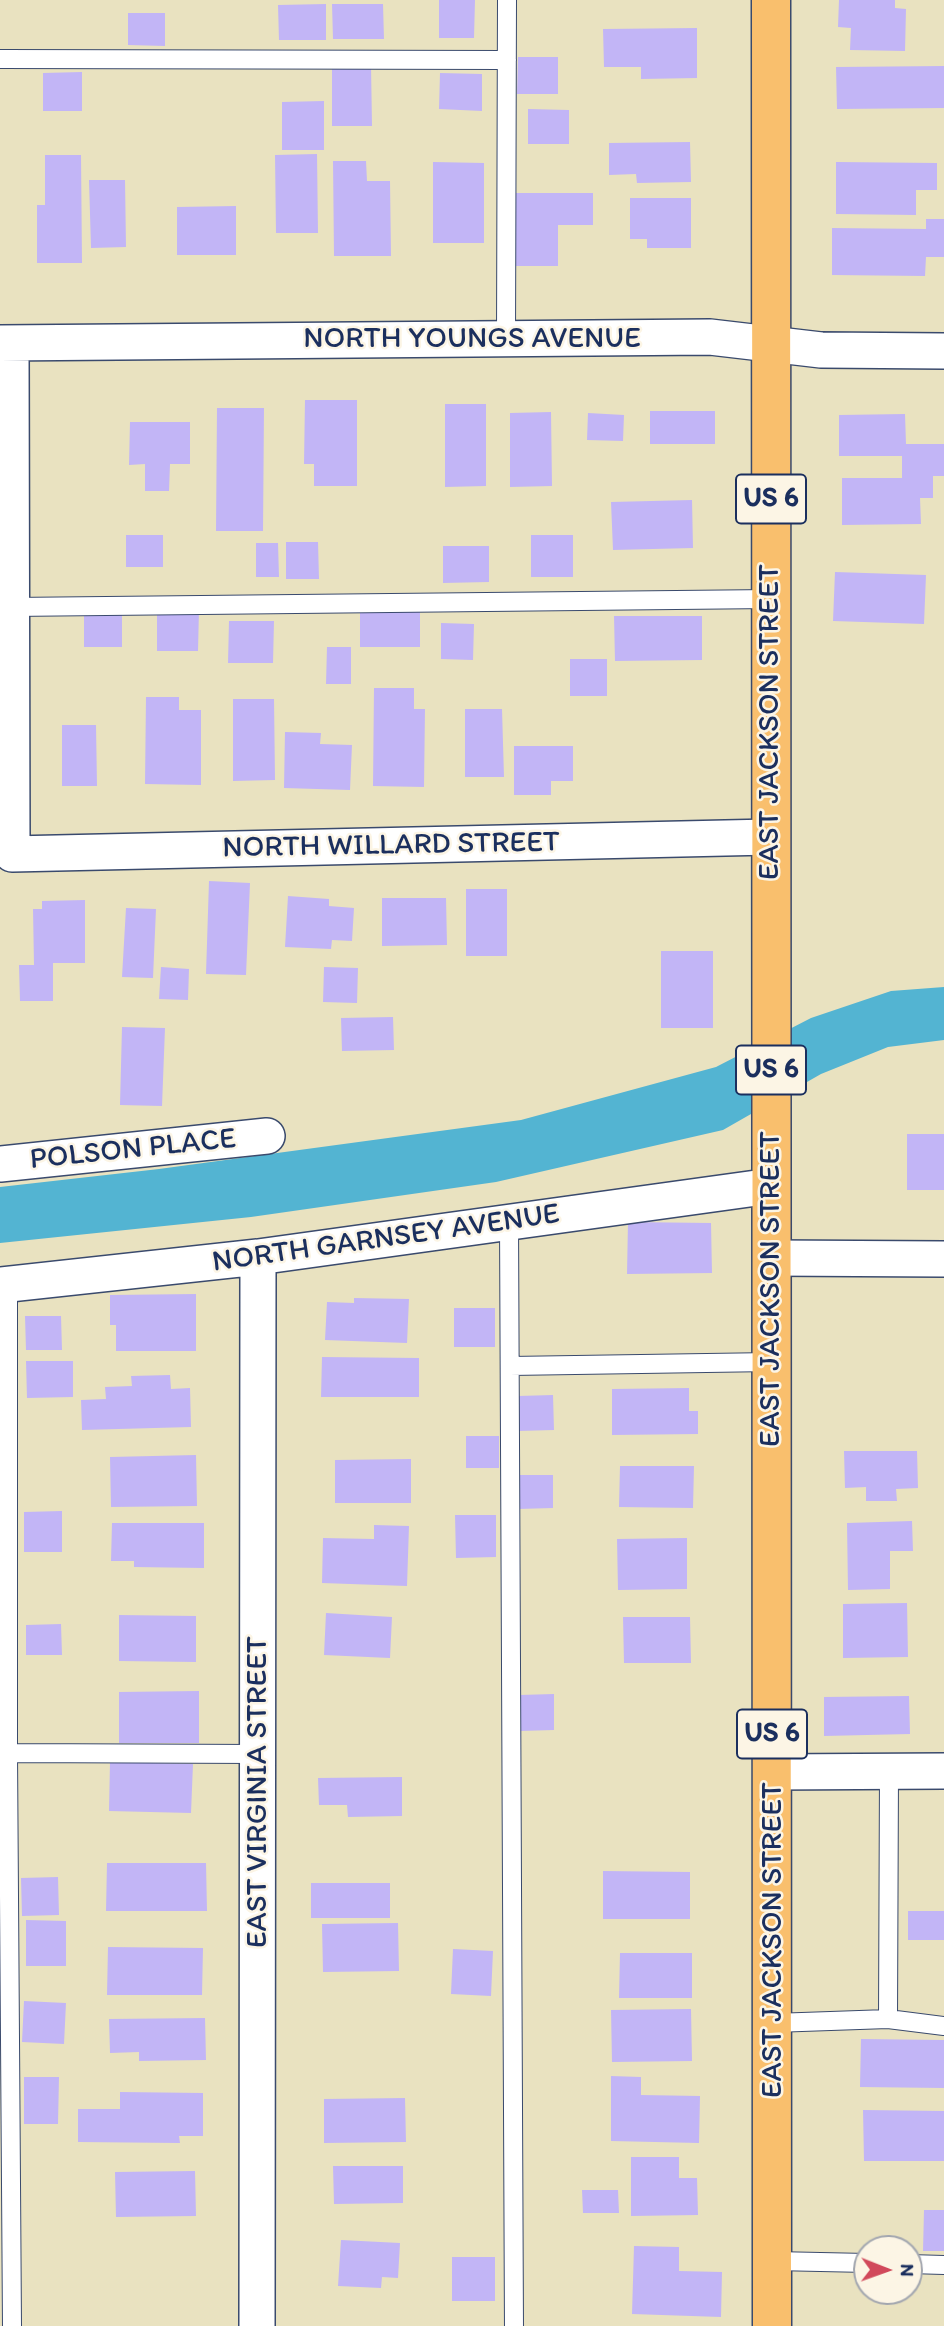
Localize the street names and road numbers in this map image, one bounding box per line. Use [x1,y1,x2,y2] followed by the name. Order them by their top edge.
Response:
[303,321,641,357] street label: NORTH YOUNGS AVENUE
[736,475,806,524] road number: US 6
[752,564,788,880] street label: EAST JACKSON STREET
[222,825,560,867] street label: NORTH WILLARD STREET
[736,1046,806,1094] road number: US 6
[28,1121,238,1179] street label: POLSON PLACE
[753,1131,789,1447] street label: EAST JACKSON STREET
[210,1197,562,1281] street label: NORTH GARNSEY AVENUE
[240,1636,276,1948] street label: EAST VIRGINIA STREET
[737,1710,807,1758] road number: US 6
[755,1782,791,2098] street label: EAST JACKSON STREET

